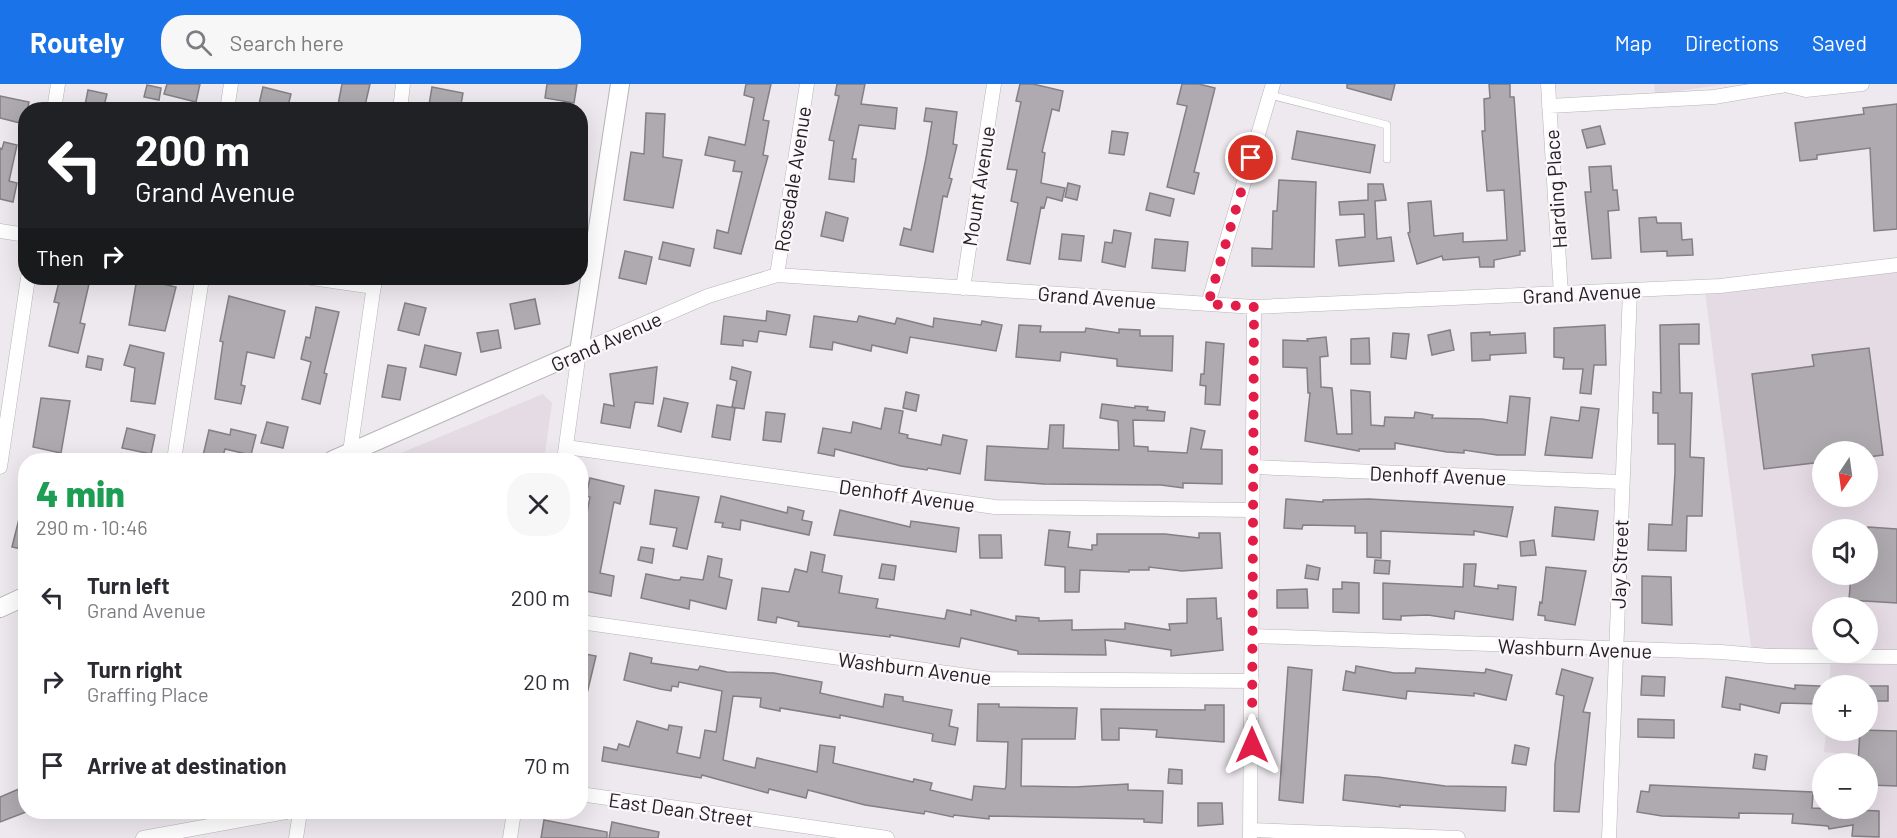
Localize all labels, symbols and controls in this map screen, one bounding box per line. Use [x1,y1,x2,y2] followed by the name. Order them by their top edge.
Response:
[161,15,581,69] search box
[30,25,125,59] text: Routely
[182,26,215,59] icon: search
[230,29,344,55] text: Search here
[1615,30,1652,55] text: Map
[1685,30,1779,55] text: Directions
[1812,30,1867,55] text: Saved
[769,104,815,254] street label: Rosedale Avenue
[135,124,250,174] text: 200 m
[957,124,999,248] street label: Mount Avenue
[36,126,114,204] icon: left
[1539,128,1571,250] street label: Harding Place
[1225,132,1276,183] pin
[1234,141,1267,174] icon: arrive
[135,175,295,207] text: Grand Avenue
[96,240,129,273] icon: right
[36,244,84,270] text: Then
[1522,278,1642,308] street label: Grand Avenue
[1037,281,1157,313] street label: Grand Avenue
[547,306,665,376] street label: Grand Avenue
[1812,441,1878,507] north arrow
[1812,441,1878,819] map controls
[1369,461,1507,489] street label: Denhoff Avenue
[36,471,125,514] text: 4 min
[507,473,570,536] button: close
[837,474,977,516] street label: Denhoff Avenue
[36,515,148,539] text: 290 m · 10:46
[1605,519,1633,609] street label: Jay Street
[1812,519,1878,585] button: sound
[87,572,170,598] text: Turn left
[36,581,69,614] icon: left
[511,584,570,610] text: 200 m
[1812,597,1878,663] button: search
[87,598,206,622] text: Grand Avenue
[1497,633,1653,663] street label: Washburn Avenue
[837,647,993,689] street label: Washburn Avenue
[87,656,182,682] text: Turn right
[36,665,69,698] icon: right
[523,668,570,694] text: 20 m
[1812,675,1878,741] button: +
[87,682,209,706] text: Graffing Place
[1220,713,1284,777] position arrow
[36,749,69,782] icon: arrive
[87,752,286,778] text: Arrive at destination
[525,752,570,778] text: 70 m
[1812,753,1878,819] button: −
[607,787,755,831] street label: East Dean Street

